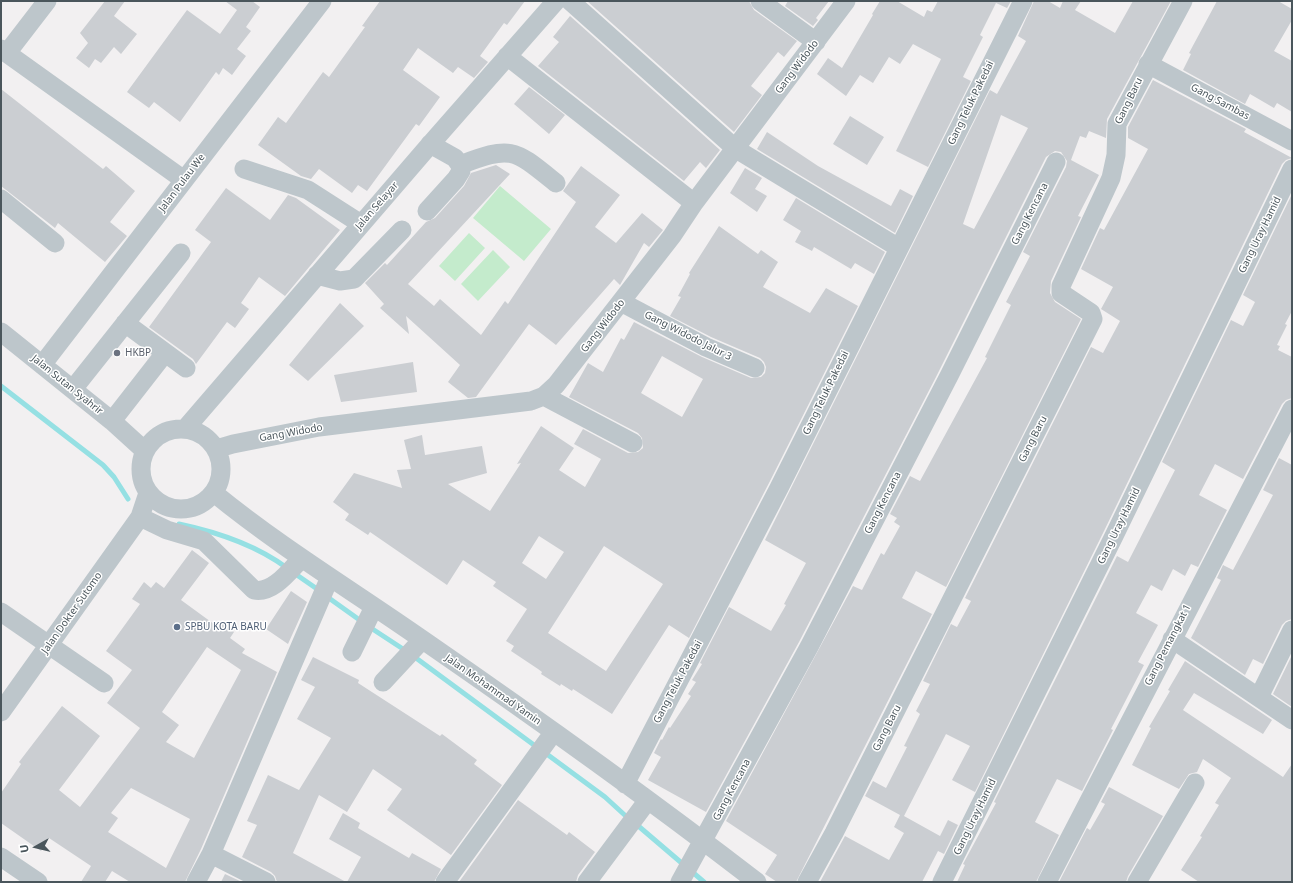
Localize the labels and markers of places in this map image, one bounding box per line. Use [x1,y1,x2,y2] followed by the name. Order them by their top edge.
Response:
[125,347,151,359] place label: HKBP
[112,348,122,358] marker: HKBP
[185,621,267,633] place label: SPBU KOTA BARU
[172,622,182,632] marker: SPBU KOTA BARU

